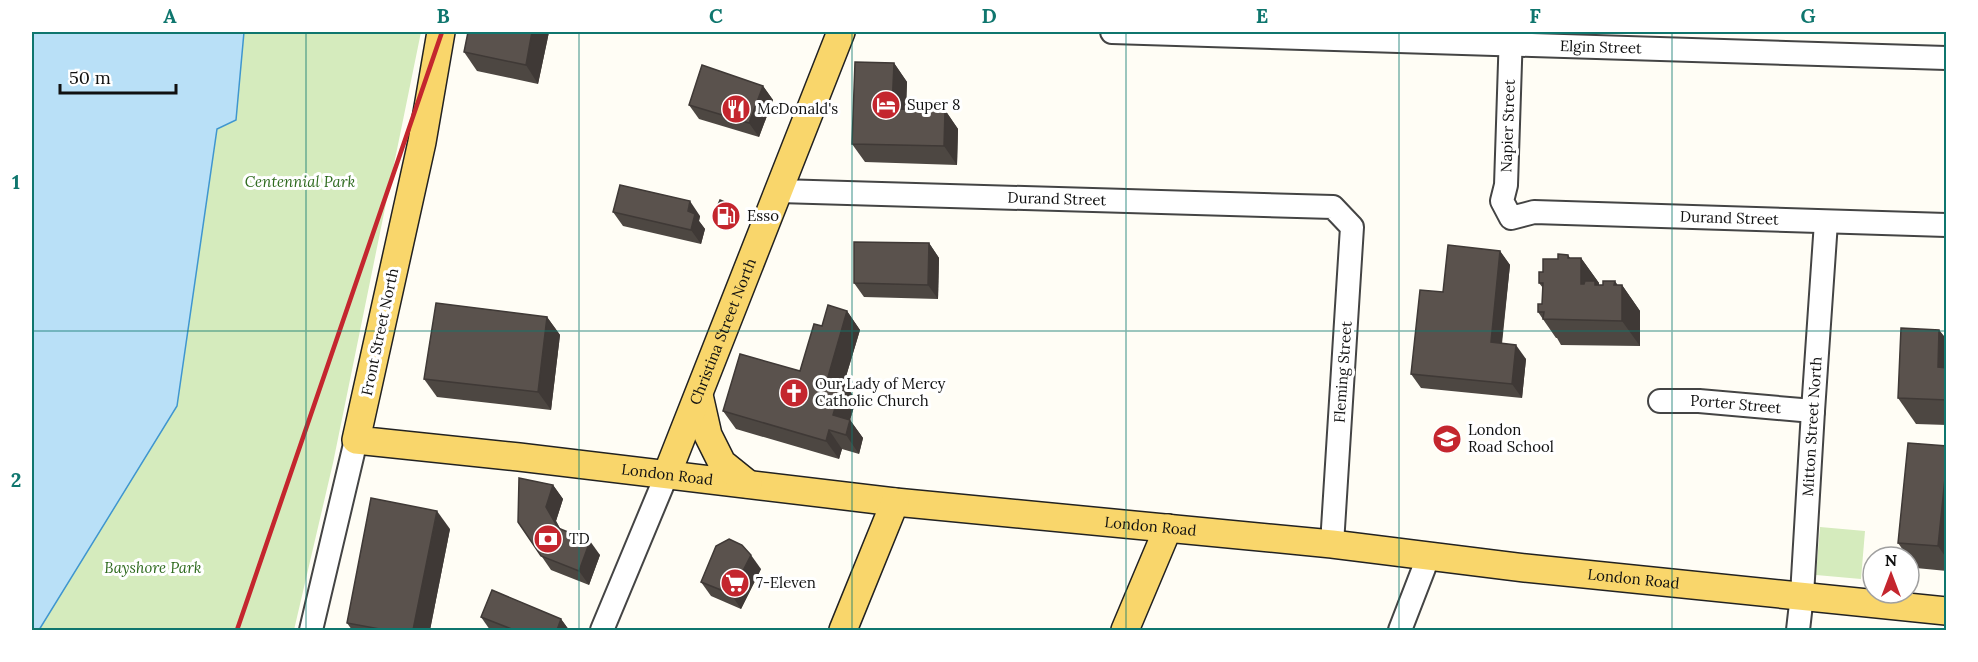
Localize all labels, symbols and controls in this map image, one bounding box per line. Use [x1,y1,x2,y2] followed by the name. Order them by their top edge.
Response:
[163,3,177,28] text: A
[436,3,450,28] text: B
[709,3,723,28] text: C
[981,3,997,28] text: D
[1256,3,1268,28] text: E
[1529,3,1541,28] text: F
[1800,3,1816,28] text: G
[1560,36,1642,58] street label: Elgin Street
[60,57,176,95] scale bar
[69,66,111,89] text: 50 m
[1496,79,1519,173] street label: Napier Street
[870,89,902,121] hotel icon: Super 8
[720,93,752,125] restaurant icon: McDonald's
[907,95,960,114] place label: Super 8
[757,99,838,118] place label: McDonald's
[12,169,20,194] text: 1
[245,172,355,191] park label: Centennial Park
[1007,188,1107,209] street label: Durand Street
[710,200,742,232] fuel station icon: Esso
[747,206,779,225] place label: Esso
[1680,207,1779,229] street label: Durand Street
[685,255,760,408] street label: Christina Street North
[357,266,402,397] street label: Front Street North
[1329,320,1356,423] street label: Fleming Street
[1798,356,1826,497] street label: Mitton Street North
[815,374,946,410] place label: Our Lady of Mercy Catholic Church
[778,377,810,409] church icon: Our Lady of Mercy Catholic Church
[1690,391,1782,417] street label: Porter Street
[1468,420,1554,456] place label: London Road School
[1431,423,1463,455] school or university icon: London Road School
[620,459,714,489] street label: London Road
[11,467,21,492] text: 2
[1104,512,1197,540] street label: London Road
[532,523,564,555] bank icon: TD
[569,529,590,548] place label: TD
[1861,545,1921,605] north arrow
[1885,550,1897,570] text: N
[104,558,202,577] park label: Bayshore Park
[1587,564,1680,593] street label: London Road
[719,567,751,599] supermarket icon: 7-Eleven
[756,573,816,592] place label: 7-Eleven

